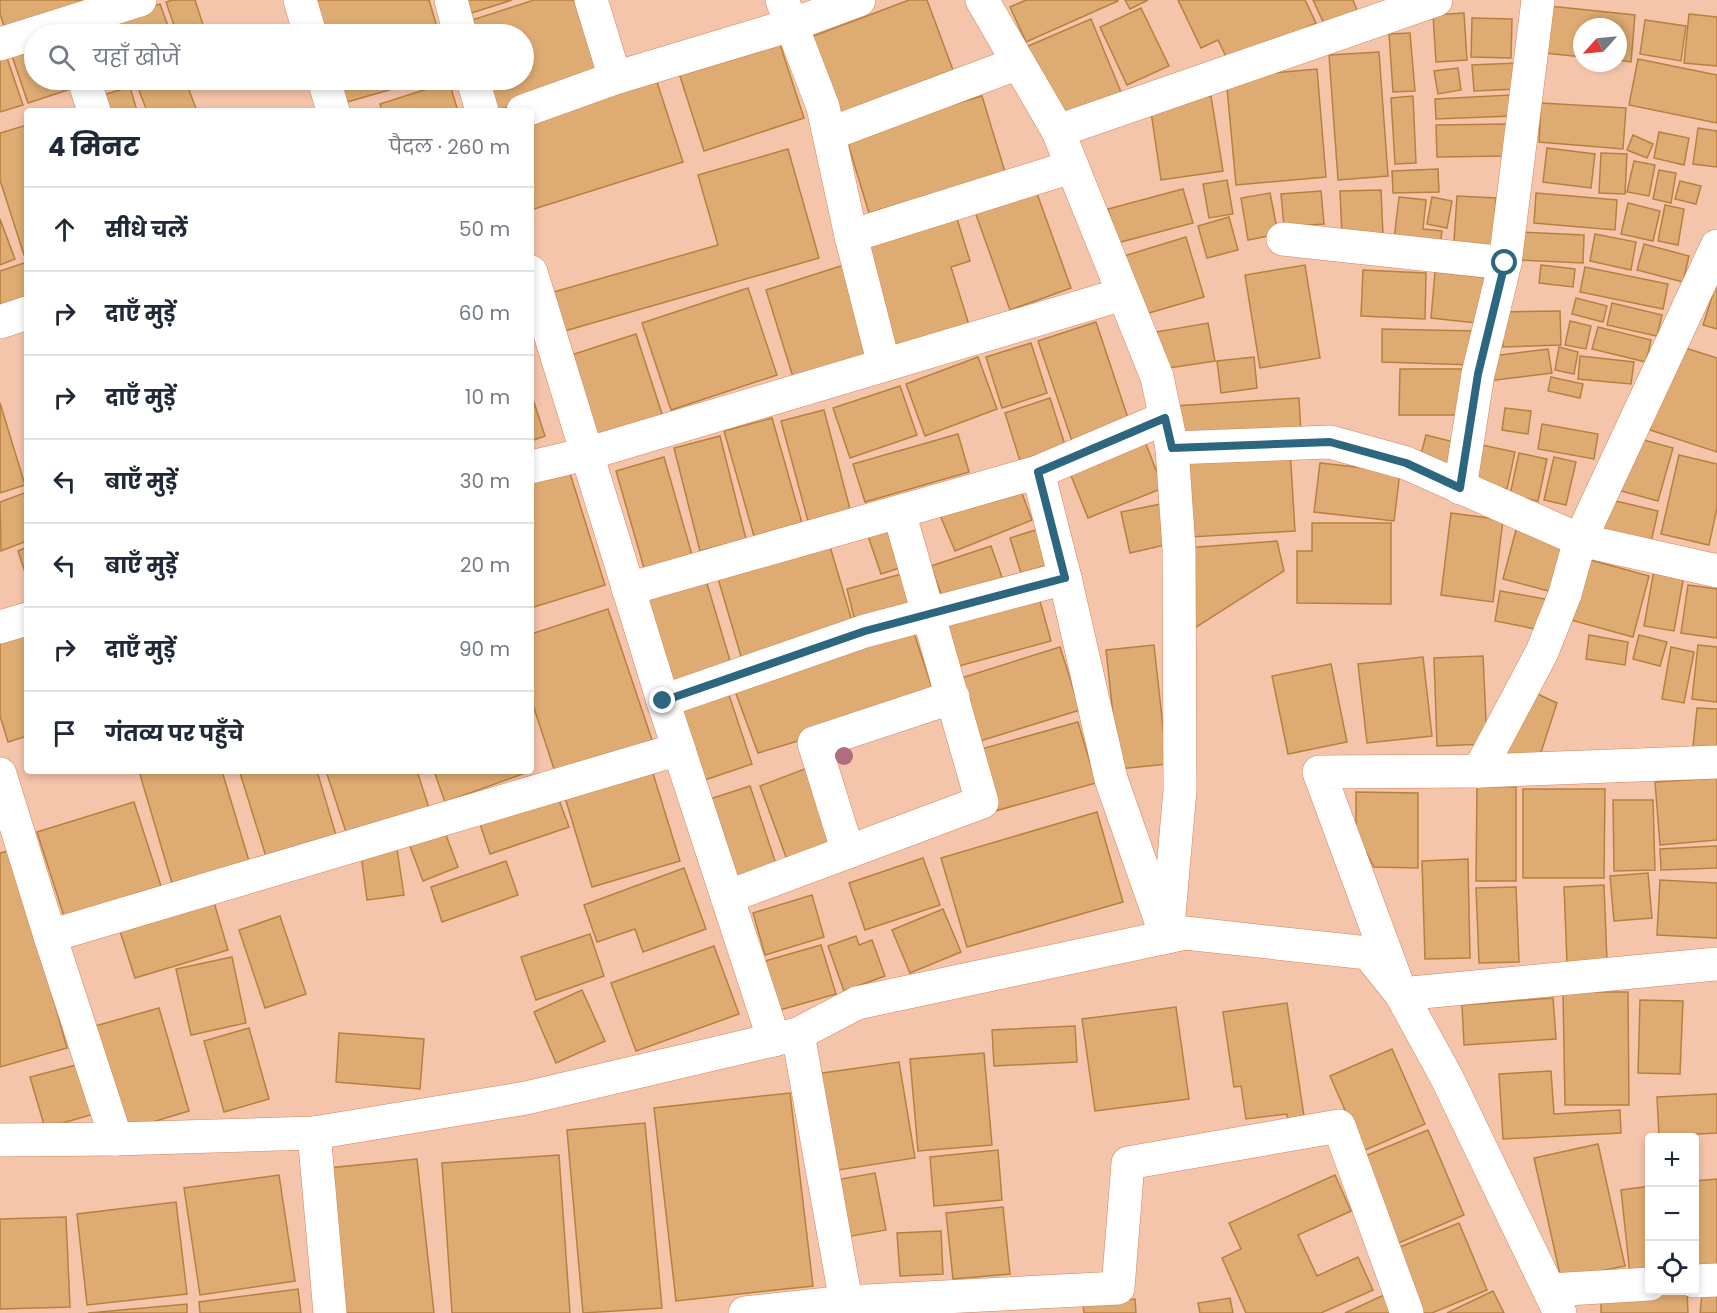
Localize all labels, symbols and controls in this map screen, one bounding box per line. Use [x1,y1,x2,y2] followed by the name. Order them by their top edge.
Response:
[1573,18,1627,72] north arrow
[24,24,534,90] search box
[45,41,78,74] icon: search
[93,42,180,73] text: यहाँ खोजें
[48,129,140,165] text: 4 मिनट
[389,133,510,161] text: पैदल · 260 m
[48,213,81,246] icon: ahead
[105,214,188,245] text: सीधे चलें
[459,215,510,243] text: 50 m
[1491,249,1517,275] route start
[48,297,81,330] icon: right
[105,298,176,329] text: दाएँ मुड़ें
[459,299,510,327] text: 60 m
[48,381,81,414] icon: right
[105,382,176,413] text: दाएँ मुड़ें
[465,383,510,411] text: 10 m
[48,465,81,498] icon: left
[105,466,177,497] text: बाएँ मुड़ें
[460,467,510,495] text: 30 m
[48,549,81,582] icon: left
[105,550,177,581] text: बाएँ मुड़ें
[460,551,510,579] text: 20 m
[48,633,81,666] icon: right
[105,634,176,665] text: दाएँ मुड़ें
[459,635,510,663] text: 90 m
[649,687,675,713] route end
[48,717,81,750] icon: arrive
[105,718,244,749] text: गंतव्य पर पहुँचे
[1645,1133,1699,1295] map controls
[1645,1133,1699,1187] button: +
[1645,1187,1699,1241] button: −
[1645,1241,1699,1295] button: locate

